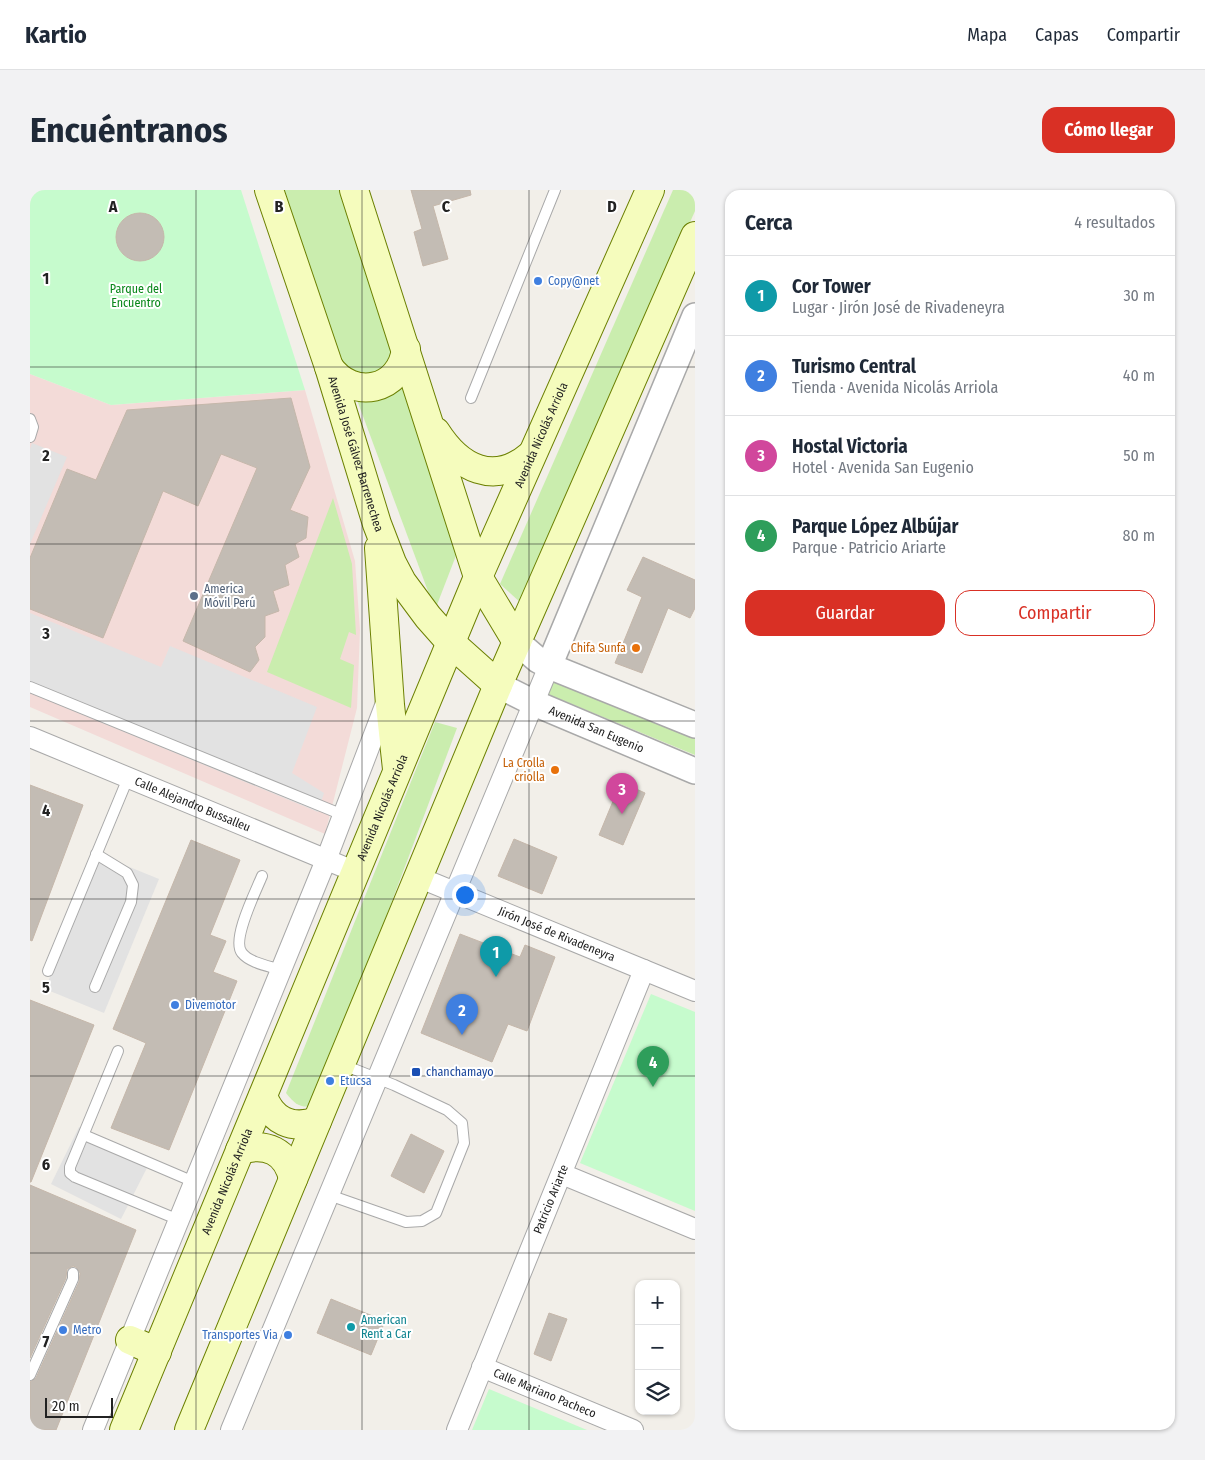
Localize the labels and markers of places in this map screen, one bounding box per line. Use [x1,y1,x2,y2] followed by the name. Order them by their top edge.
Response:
[548,274,599,288] place label: Copy@net
[532,275,544,287] marker: Copy@net
[204,582,255,610] place label: America Móvil Perú
[188,590,200,602] marker: America Móvil Perú
[571,641,626,655] place label: Chifa Sunfa
[630,642,642,654] marker: Chifa Sunfa
[503,756,545,784] place label: La Crolla criolla
[549,764,561,776] marker: La Crolla criolla
[606,773,638,814] pin: 3
[480,936,512,977] pin: 1
[446,994,478,1035] pin: 2
[185,998,237,1012] place label: Divemotor
[169,999,181,1011] marker: Divemotor
[637,1046,669,1087] pin: 4
[426,1065,494,1079] place label: chanchamayo
[410,1066,422,1078] marker: chanchamayo
[340,1074,372,1088] place label: Etucsa
[324,1075,336,1087] marker: Etucsa
[361,1313,412,1341] place label: American Rent a Car
[345,1321,357,1333] marker: American Rent a Car
[73,1323,102,1337] place label: Metro
[57,1324,69,1336] marker: Metro
[202,1328,278,1342] place label: Transportes Via
[282,1329,294,1341] marker: Transportes Via

